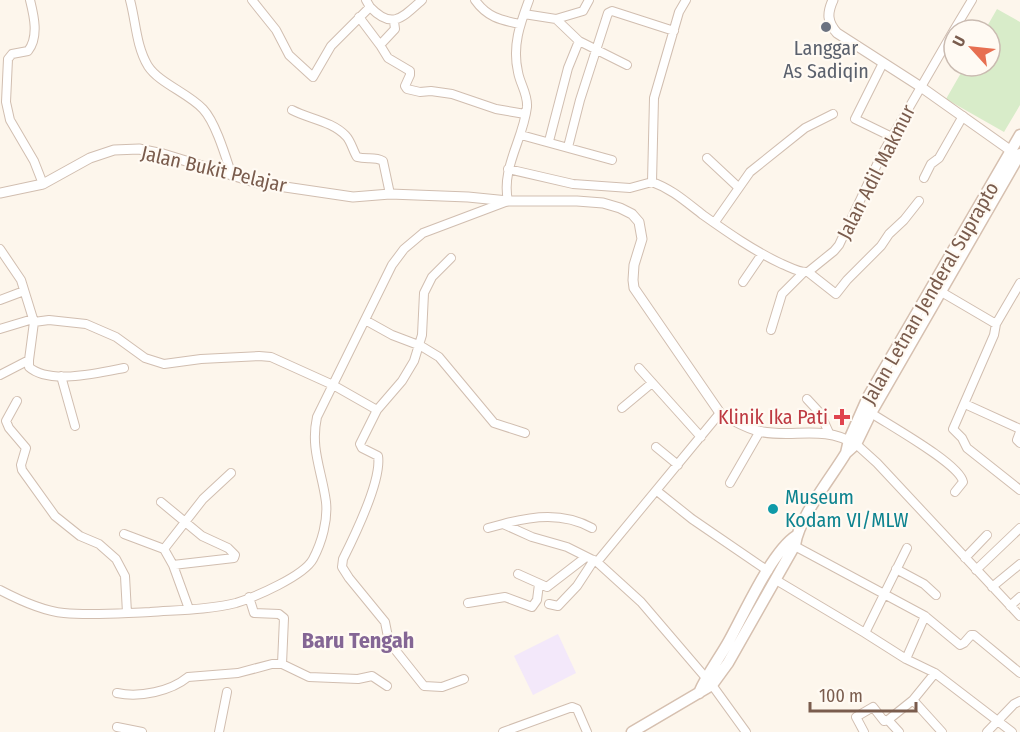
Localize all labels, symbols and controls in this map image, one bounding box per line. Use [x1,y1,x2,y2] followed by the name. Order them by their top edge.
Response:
[942,18,1002,78] north arrow
[819,20,833,34] marker: Langgar As Sadiqin
[948,33,970,50] text: U
[783,36,869,83] place label: Langgar As Sadiqin
[832,101,920,243] street label: Jalan Adil Makmur
[139,141,289,197] street label: Jalan Bukit Pelajar
[856,178,1004,408] street label: Jalan Letnan Jenderal Suprapto
[718,405,828,429] place label: Klinik Ika Pati
[833,408,851,426] marker: Klinik Ika Pati
[785,485,908,532] place label: Museum Kodam VI/MLW
[766,502,780,516] marker: Museum Kodam VI/MLW
[302,627,414,654] district label: Baru Tengah
[810,675,916,713] scale bar
[819,685,863,707] text: 100 m

